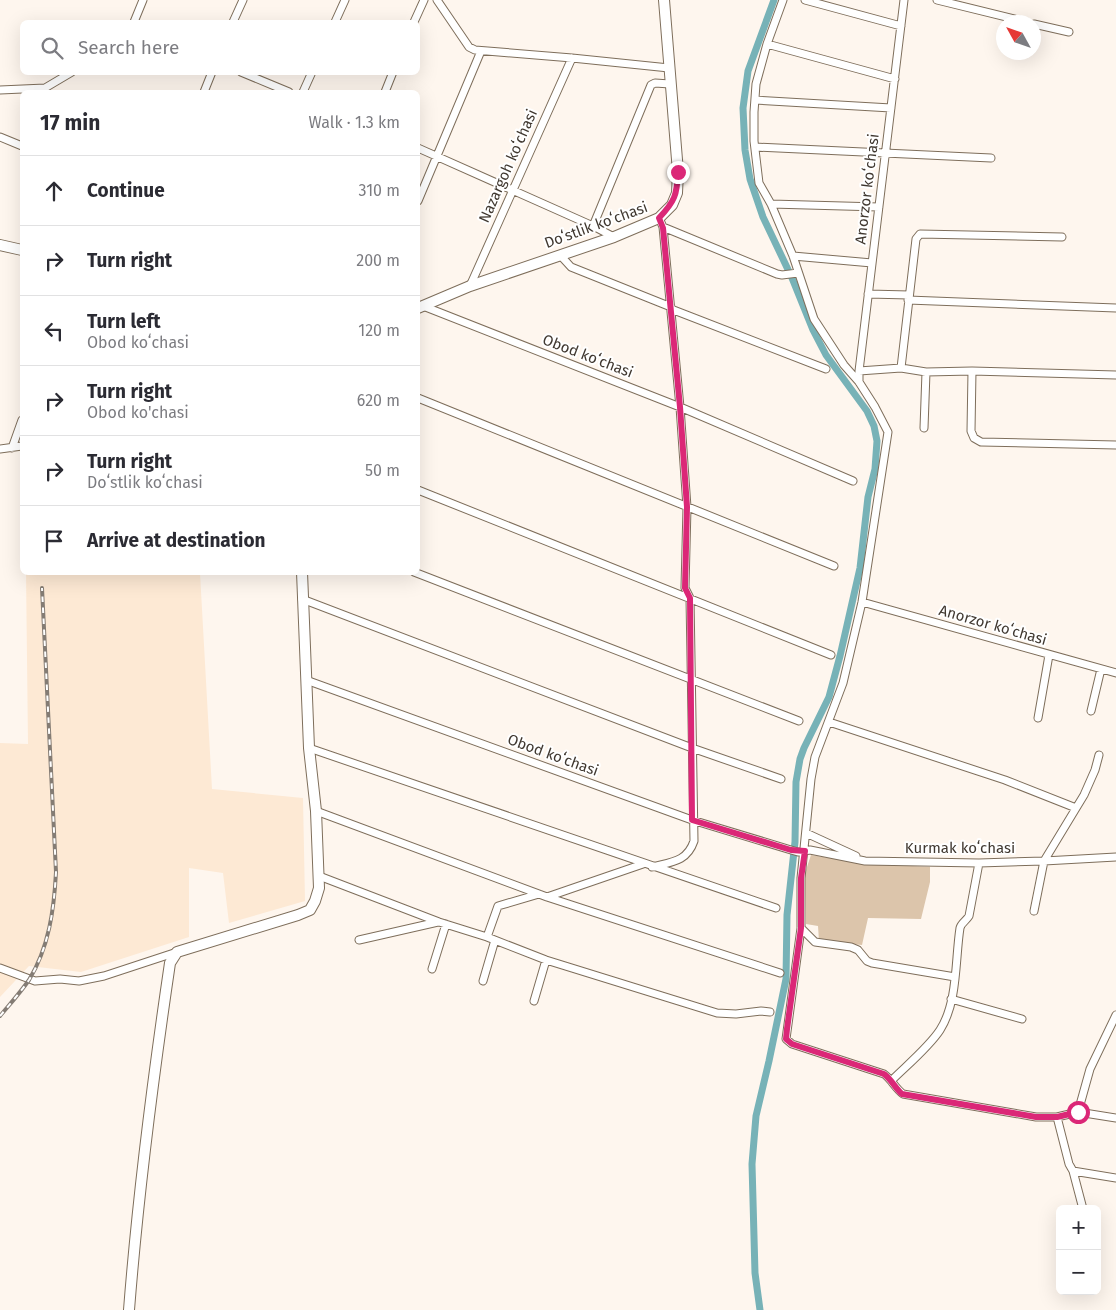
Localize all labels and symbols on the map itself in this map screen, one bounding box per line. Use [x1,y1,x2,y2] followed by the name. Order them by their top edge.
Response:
[996,15,1041,60] north arrow
[475,107,541,225] street label: Nazargoh koʻchasi
[851,133,883,245] street label: Anorzor koʻchasi
[667,161,690,184] route end
[542,198,650,252] street label: Doʻstlik koʻchasi
[540,330,636,382] street label: Obod koʻchasi
[937,601,1049,649] street label: Anorzor koʻchasi
[505,730,601,780] street label: Obod koʻchasi
[905,839,1015,857] street label: Kurmak koʻchasi
[1067,1101,1090,1124] route start

